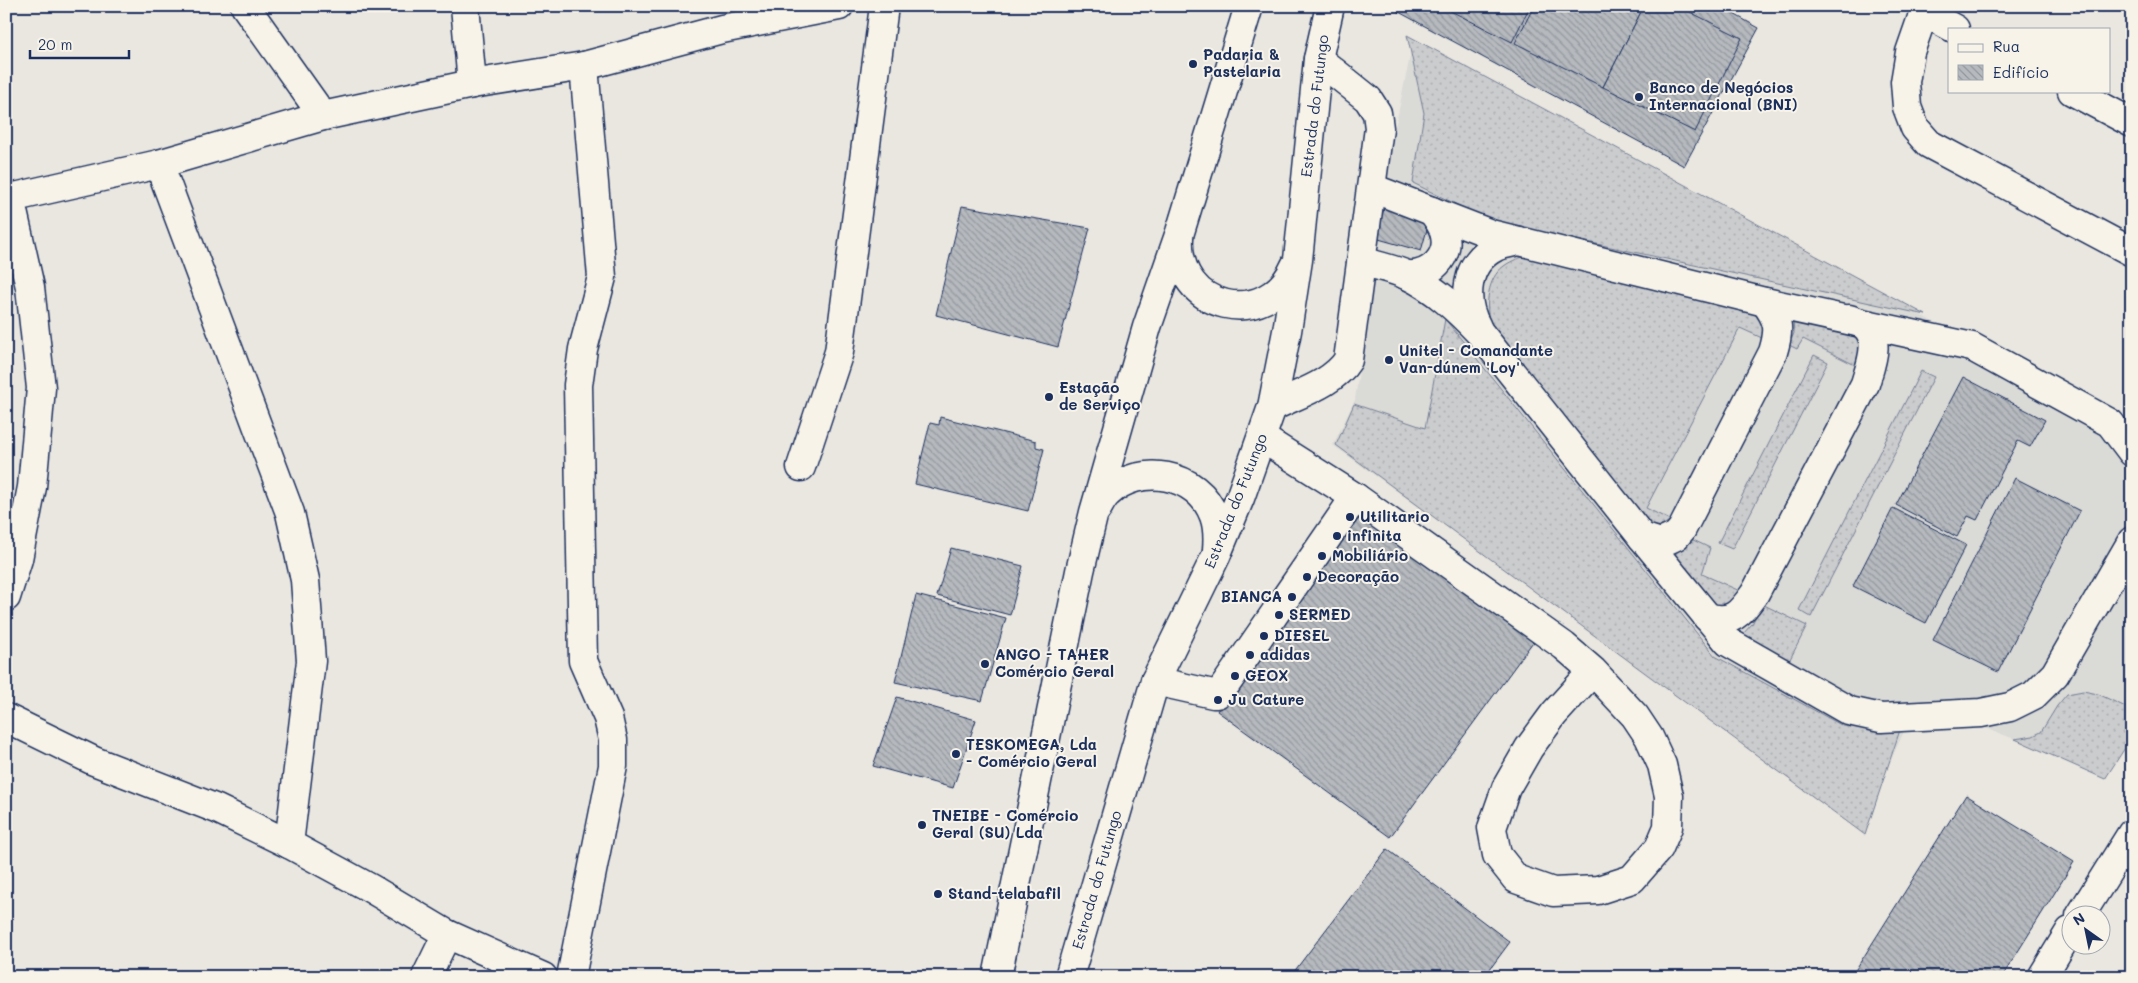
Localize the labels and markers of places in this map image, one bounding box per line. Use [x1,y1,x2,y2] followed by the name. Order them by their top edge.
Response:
[1203,44,1281,81] place label: Padaria & Pastelaria
[1187,58,1199,70] marker: Padaria & Pastelaria
[1649,77,1797,114] place label: Banco de Negócios Internacional (BNI)
[1633,91,1645,103] marker: Banco de Negócios Internacional (BNI)
[1399,340,1553,377] place label: Unitel - Comandante Van-dúnem 'Loy'
[1383,354,1395,366] marker: Unitel - Comandante Van-dúnem 'Loy'
[1059,377,1140,414] place label: Estação de Serviço
[1043,391,1055,403] marker: Estação de Serviço
[1360,506,1429,526] place label: Utilitario
[1344,511,1356,523] marker: Utilitario
[1347,525,1402,545] place label: infinita
[1331,530,1343,542] marker: infinita
[1332,545,1408,565] place label: Mobiliário
[1316,550,1328,562] marker: Mobiliário
[1317,566,1399,586] place label: Decoração
[1301,571,1313,583] marker: Decoração
[1221,586,1282,606] place label: BIANCA
[1286,591,1298,603] marker: BIANCA
[1289,604,1351,624] place label: SERMED
[1273,609,1285,621] marker: SERMED
[1274,625,1330,645] place label: DIESEL
[1258,630,1270,642] marker: DIESEL
[995,644,1114,681] place label: ANGO - TAHER Comércio Geral
[1260,644,1310,664] place label: adidas
[1244,649,1256,661] marker: adidas
[979,658,991,670] marker: ANGO - TAHER Comércio Geral
[1245,665,1289,685] place label: GEOX
[1229,670,1241,682] marker: GEOX
[1228,689,1304,709] place label: Ju Cature
[1212,694,1224,706] marker: Ju Cature
[966,734,1097,771] place label: TESKOMEGA, Lda - Comércio Geral
[950,748,962,760] marker: TESKOMEGA, Lda - Comércio Geral
[932,805,1078,842] place label: TNEIBE - Comércio Geral (SU) Lda
[916,819,928,831] marker: TNEIBE - Comércio Geral (SU) Lda
[948,883,1061,903] place label: Stand-telabafil
[932,888,944,900] marker: Stand-telabafil

